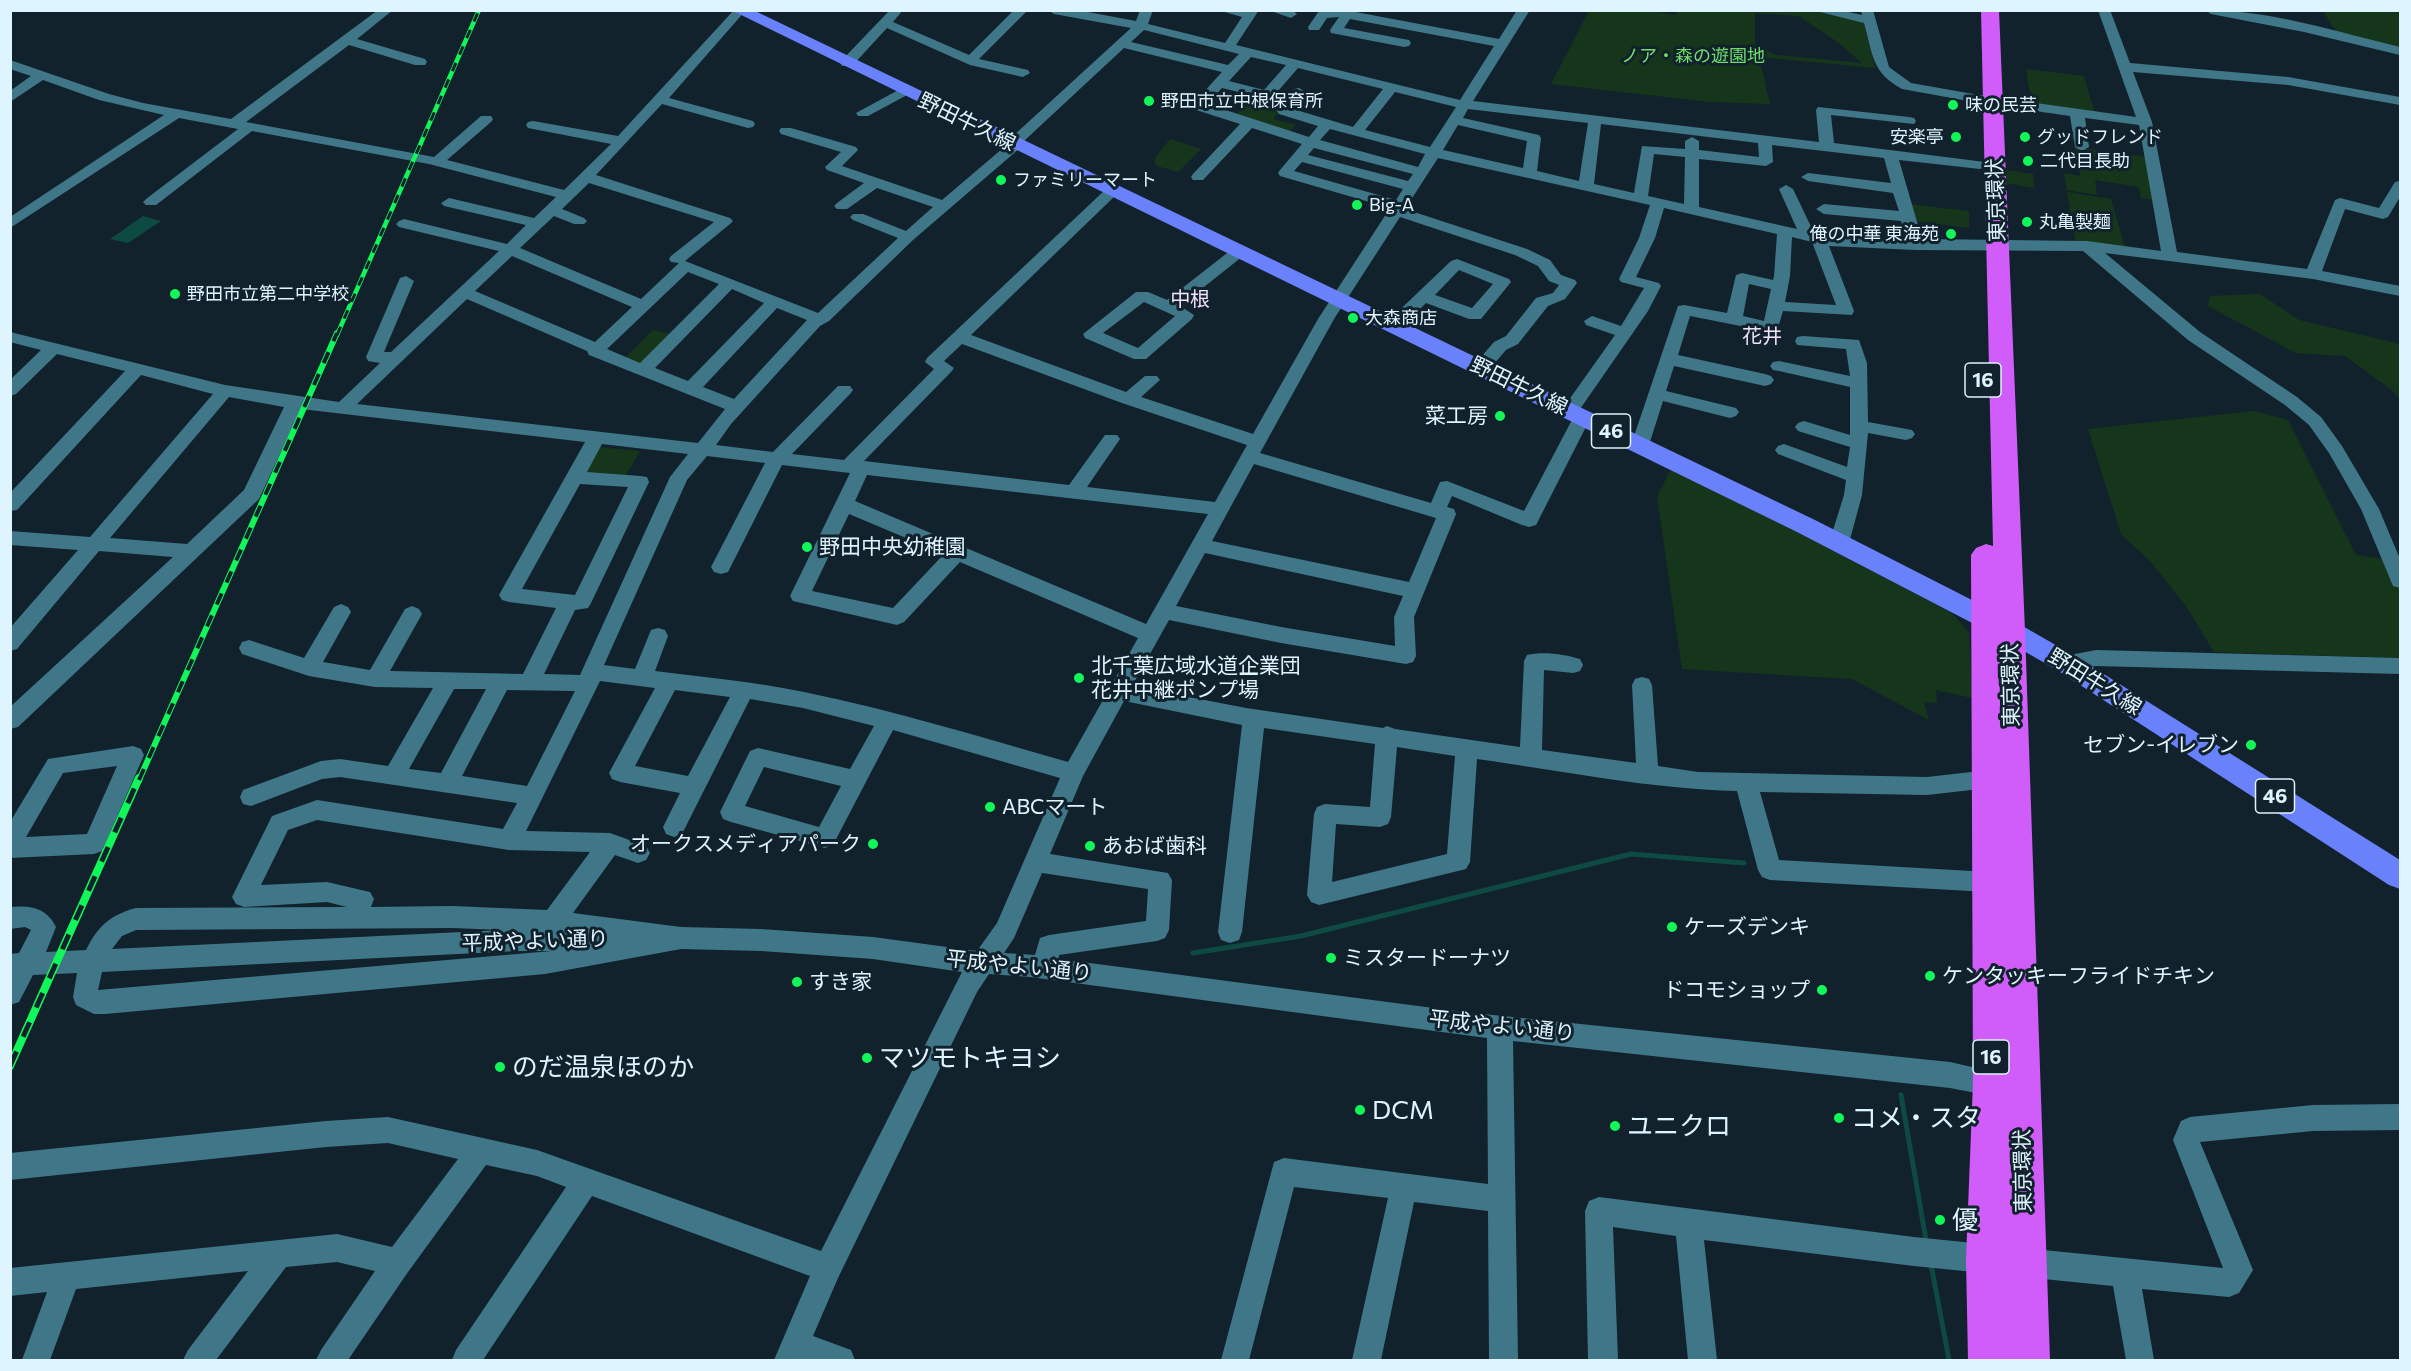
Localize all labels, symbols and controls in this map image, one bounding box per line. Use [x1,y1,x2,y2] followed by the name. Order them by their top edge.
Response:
[1621,45,1765,67] park label: ノア・森の遊園地
[914,88,1020,156] street label: 野田牛久線
[1161,90,1323,112] place label: 野田市立中根保育所
[1142,94,1156,108] marker: 野田市立中根保育所
[1965,94,2037,116] place label: 味の民芸
[1946,98,1960,112] marker: 味の民芸
[1890,126,1944,148] place label: 安楽亭
[2037,126,2163,148] place label: グッドフレンド
[1949,130,1963,144] marker: 安楽亭
[2018,130,2032,144] marker: グッドフレンド
[2040,150,2130,172] place label: 二代目長助
[2021,154,2035,168] marker: 二代目長助
[1982,158,2010,242] street label: 東京環状
[1013,169,1157,191] place label: ファミリーマート
[994,173,1008,187] marker: ファミリーマート
[1369,194,1414,216] place label: Big-A
[1350,198,1364,212] marker: Big-A
[2039,211,2111,233] place label: 丸亀製麺
[2020,215,2034,229] marker: 丸亀製麺
[1810,223,1939,245] place label: 俺の中華 東海苑
[1944,227,1958,241] marker: 俺の中華 東海苑
[187,283,349,305] place label: 野田市立第二中学校
[168,287,182,301] marker: 野田市立第二中学校
[1170,287,1210,311] district label: 中根
[1365,307,1437,329] place label: 大森商店
[1346,311,1360,325] marker: 大森商店
[1742,324,1782,348] district label: 花井
[1466,352,1572,420] street label: 野田牛久線
[1965,363,2001,397] road number: 16
[1425,403,1488,429] place label: 菜工房
[1493,409,1507,423] marker: 菜工房
[1592,414,1630,448] road number: 46
[819,534,966,560] place label: 野田中央幼稚園
[800,540,814,554] marker: 野田中央幼稚園
[1998,643,2024,727] street label: 東京環状
[2044,643,2146,721] street label: 野田牛久線
[1091,653,1301,703] place label: 北千葉広域水道企業団 花井中継ポンプ場
[1072,671,1086,685] marker: 北千葉広域水道企業団 花井中継ポンプ場
[2083,732,2239,758] place label: セブン-イレブン
[2244,738,2258,752] marker: セブン-イレブン
[2256,779,2294,813] road number: 46
[1002,794,1107,820] place label: ABCマート
[983,800,997,814] marker: ABCマート
[630,831,861,857] place label: オークスメディアパーク
[1102,833,1207,859] place label: あおば歯科
[866,837,880,851] marker: オークスメディアパーク
[1083,839,1097,853] marker: あおば歯科
[1684,914,1810,940] place label: ケーズデンキ
[1665,920,1679,934] marker: ケーズデンキ
[461,926,609,956] street label: 平成やよい通り
[1343,945,1511,971] place label: ミスタードーナツ
[945,946,1093,986] street label: 平成やよい通り
[1324,951,1338,965] marker: ミスタードーナツ
[1942,963,2215,989] place label: ケンタッキーフライドチキン
[809,969,872,995] place label: すき家
[1923,969,1937,983] marker: ケンタッキーフライドチキン
[790,975,804,989] marker: すき家
[1663,977,1810,1003] place label: ドコモショップ
[1815,983,1829,997] marker: ドコモショップ
[1428,1006,1576,1046] street label: 平成やよい通り
[1973,1040,2009,1074] road number: 16
[879,1042,1061,1074] place label: マツモトキヨシ
[512,1051,694,1083] place label: のだ温泉ほのか
[860,1051,874,1065] marker: マツモトキヨシ
[493,1060,507,1074] marker: のだ温泉ほのか
[1372,1094,1434,1126] place label: DCM
[1851,1102,1981,1134] place label: コメ・スタ
[1353,1103,1367,1117] marker: DCM
[1627,1110,1731,1142] place label: ユニクロ
[1832,1111,1846,1125] marker: コメ・スタ
[1608,1119,1622,1133] marker: ユニクロ
[2010,1129,2036,1213] street label: 東京環状
[1952,1204,1978,1236] place label: 優
[1933,1213,1947,1227] marker: 優

